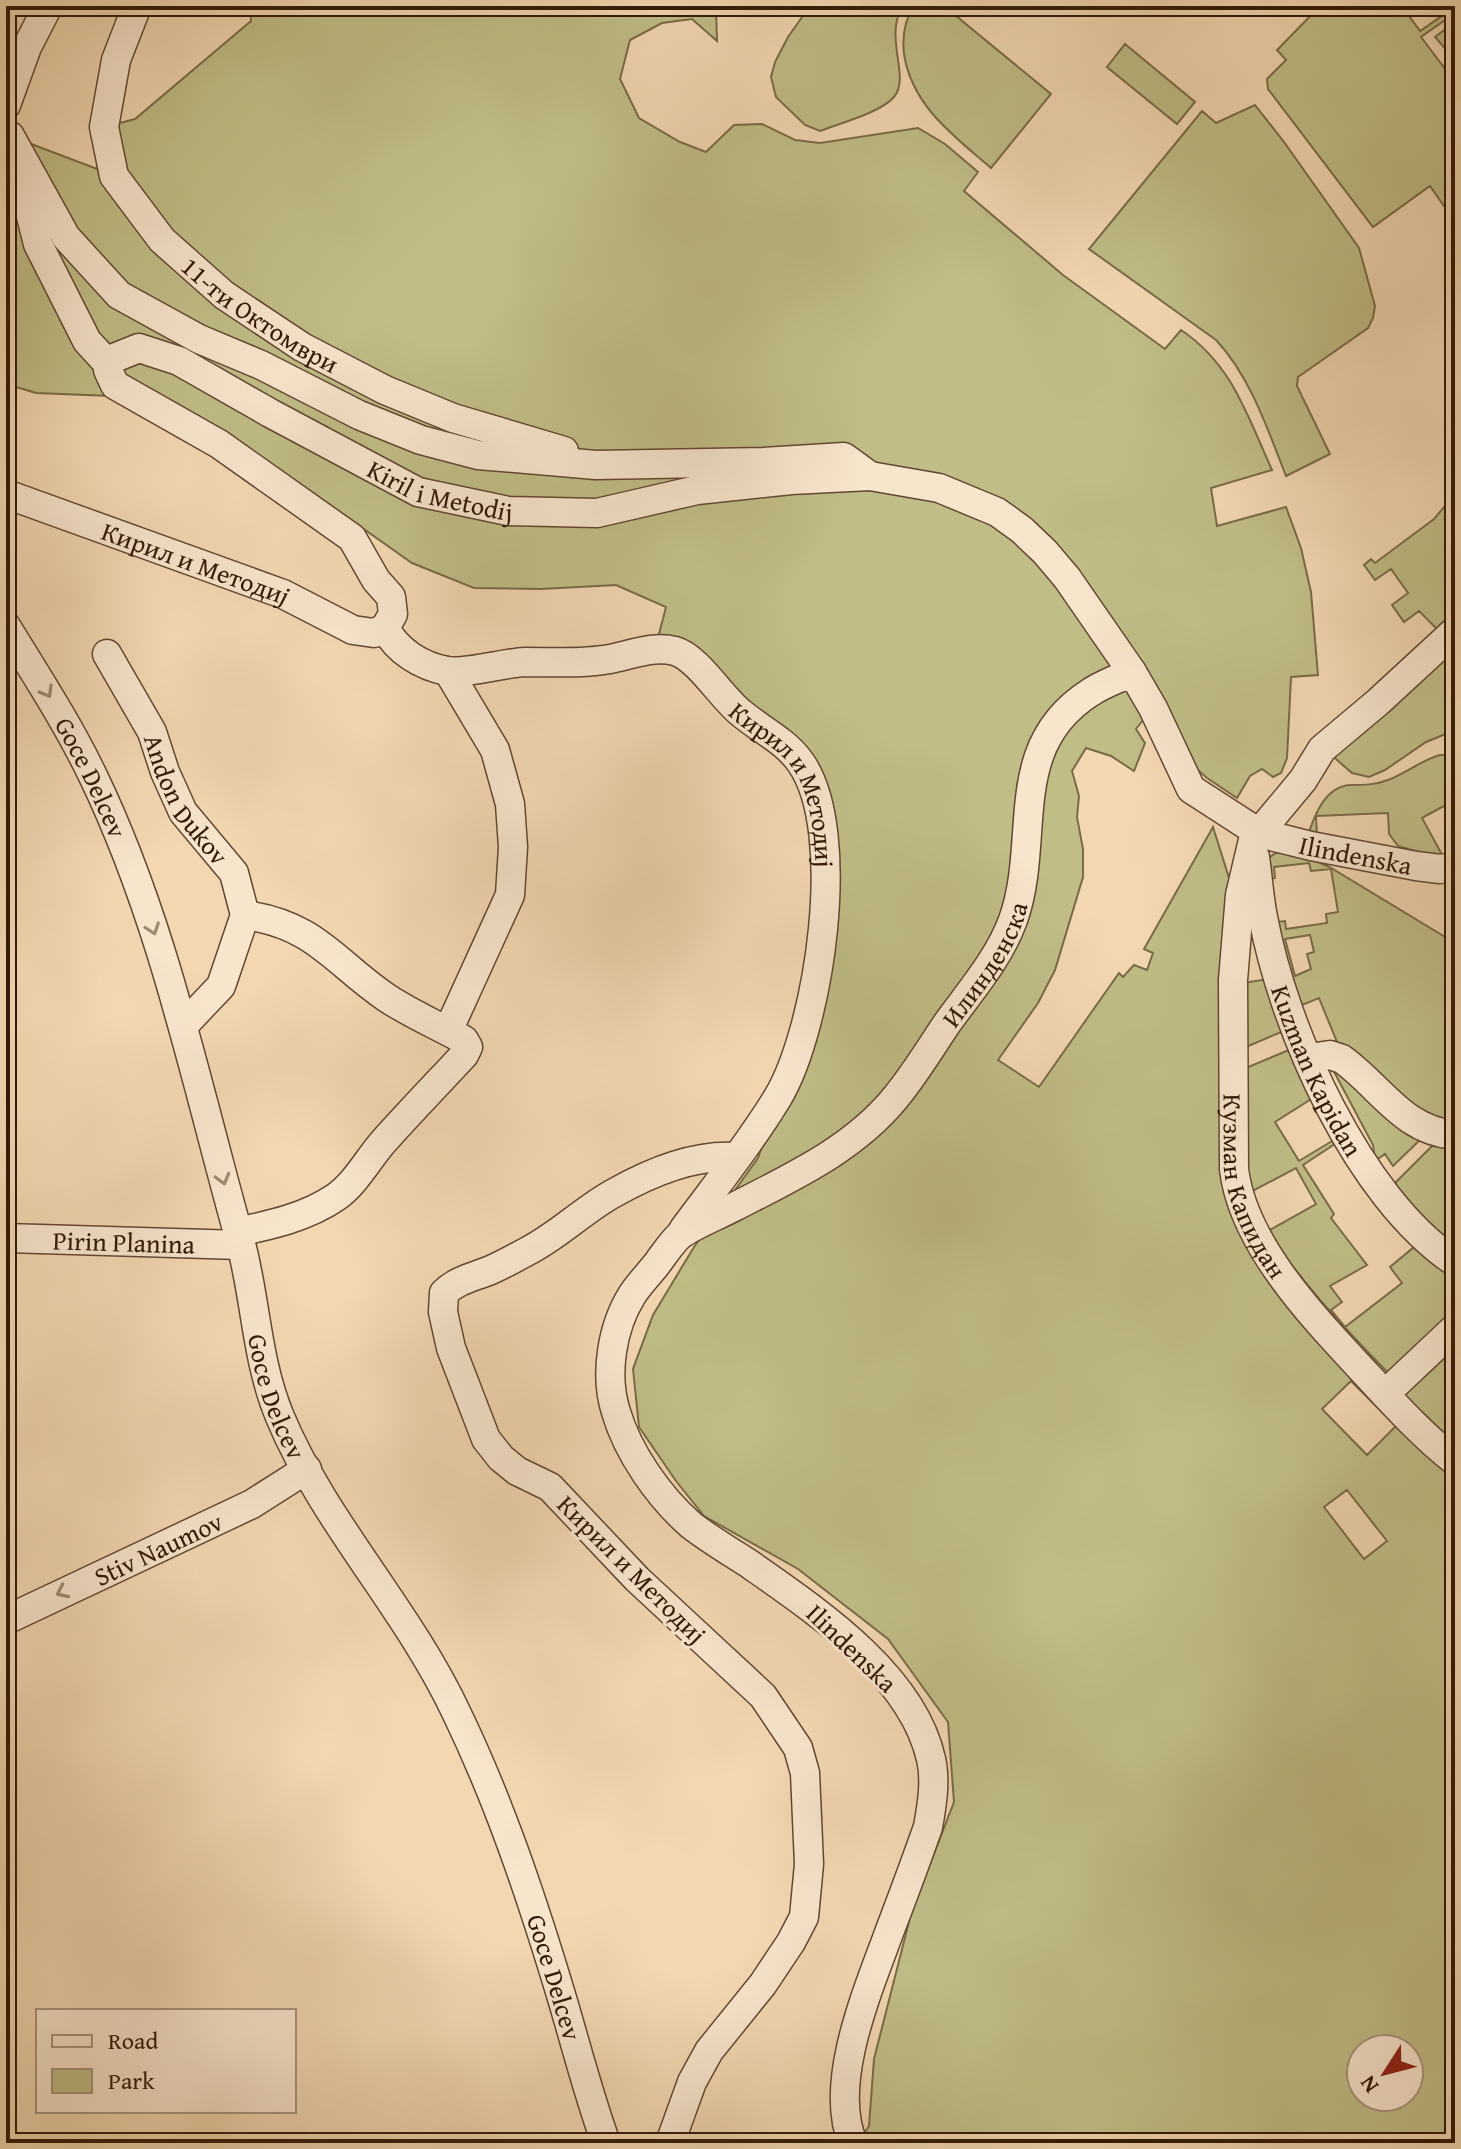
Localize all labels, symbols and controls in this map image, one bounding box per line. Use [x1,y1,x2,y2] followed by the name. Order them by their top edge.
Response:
[173,247,346,382] street label: 11-ти Октомври
[361,449,513,531] street label: Kiril i Metodij
[97,511,297,614] street label: Кирил и Методиј
[37,684,53,698] one-way arrow
[721,692,845,868] street label: Кирил и Методиј
[46,709,138,843] street label: Goce Delcev
[134,729,238,873] street label: Andon Dukov
[1295,824,1416,884] street label: Ilindenska
[931,897,1037,1035] street label: Илинденска
[143,921,159,935] one-way arrow
[1262,980,1374,1164] street label: Kuzman Kapidan
[1214,1094,1297,1286] street label: Кузман Капидан
[214,1172,230,1186] one-way arrow
[52,1220,196,1263] street label: Pirin Planina
[239,1331,316,1466] street label: Goce Delcev
[549,1486,715,1652] street label: Кирил и Методиј
[87,1501,229,1595] street label: Stiv Naumov
[56,1582,70,1598] one-way arrow
[798,1594,907,1702] street label: Ilindenska
[517,1909,593,2045] street label: Goce Delcev
[36,2009,296,2113] legend
[108,2023,158,2058] text: Road
[1345,2033,1425,2113] north arrow
[108,2063,155,2098] text: Park
[1351,2069,1386,2100] text: N

